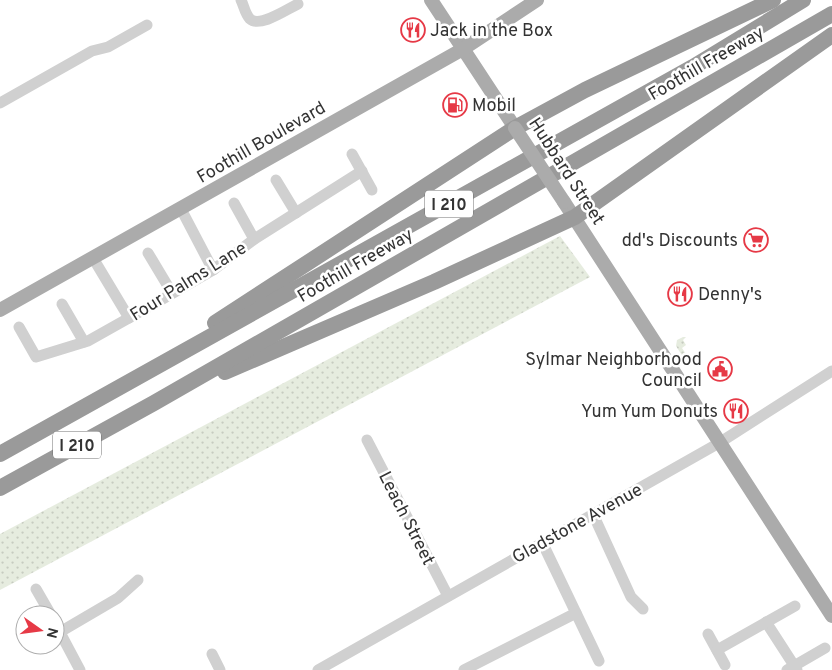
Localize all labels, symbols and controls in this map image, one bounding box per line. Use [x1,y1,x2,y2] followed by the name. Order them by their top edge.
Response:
[400,17,426,43] restaurant icon: Jack in the Box
[430,20,553,43] place label: Jack in the Box
[645,22,769,107] street label: Foothill Freeway
[442,92,468,118] fuel station icon: Mobil
[472,95,516,118] place label: Mobil
[193,97,330,190] street label: Foothill Boulevard
[522,114,609,230] street label: Hubbard Street
[425,190,473,218] road number: I 210
[294,224,418,309] street label: Foothill Freeway
[743,227,769,253] supermarket icon: dd's Discounts
[622,230,738,253] place label: dd's Discounts
[126,237,251,327] street label: Four Palms Lane
[667,281,693,307] restaurant icon: Denny's
[698,284,762,307] place label: Denny's
[525,349,702,393] place label: Sylmar Neighborhood Council
[707,356,733,382] public building icon: Sylmar Neighborhood Council
[723,398,749,424] restaurant icon: Yum Yum Donuts
[581,401,718,424] place label: Yum Yum Donuts
[53,432,101,458] road number: I 210
[372,468,439,569] street label: Leach Street
[508,479,647,570] street label: Gladstone Avenue
[15,605,65,655] north arrow
[42,626,61,640] text: N

